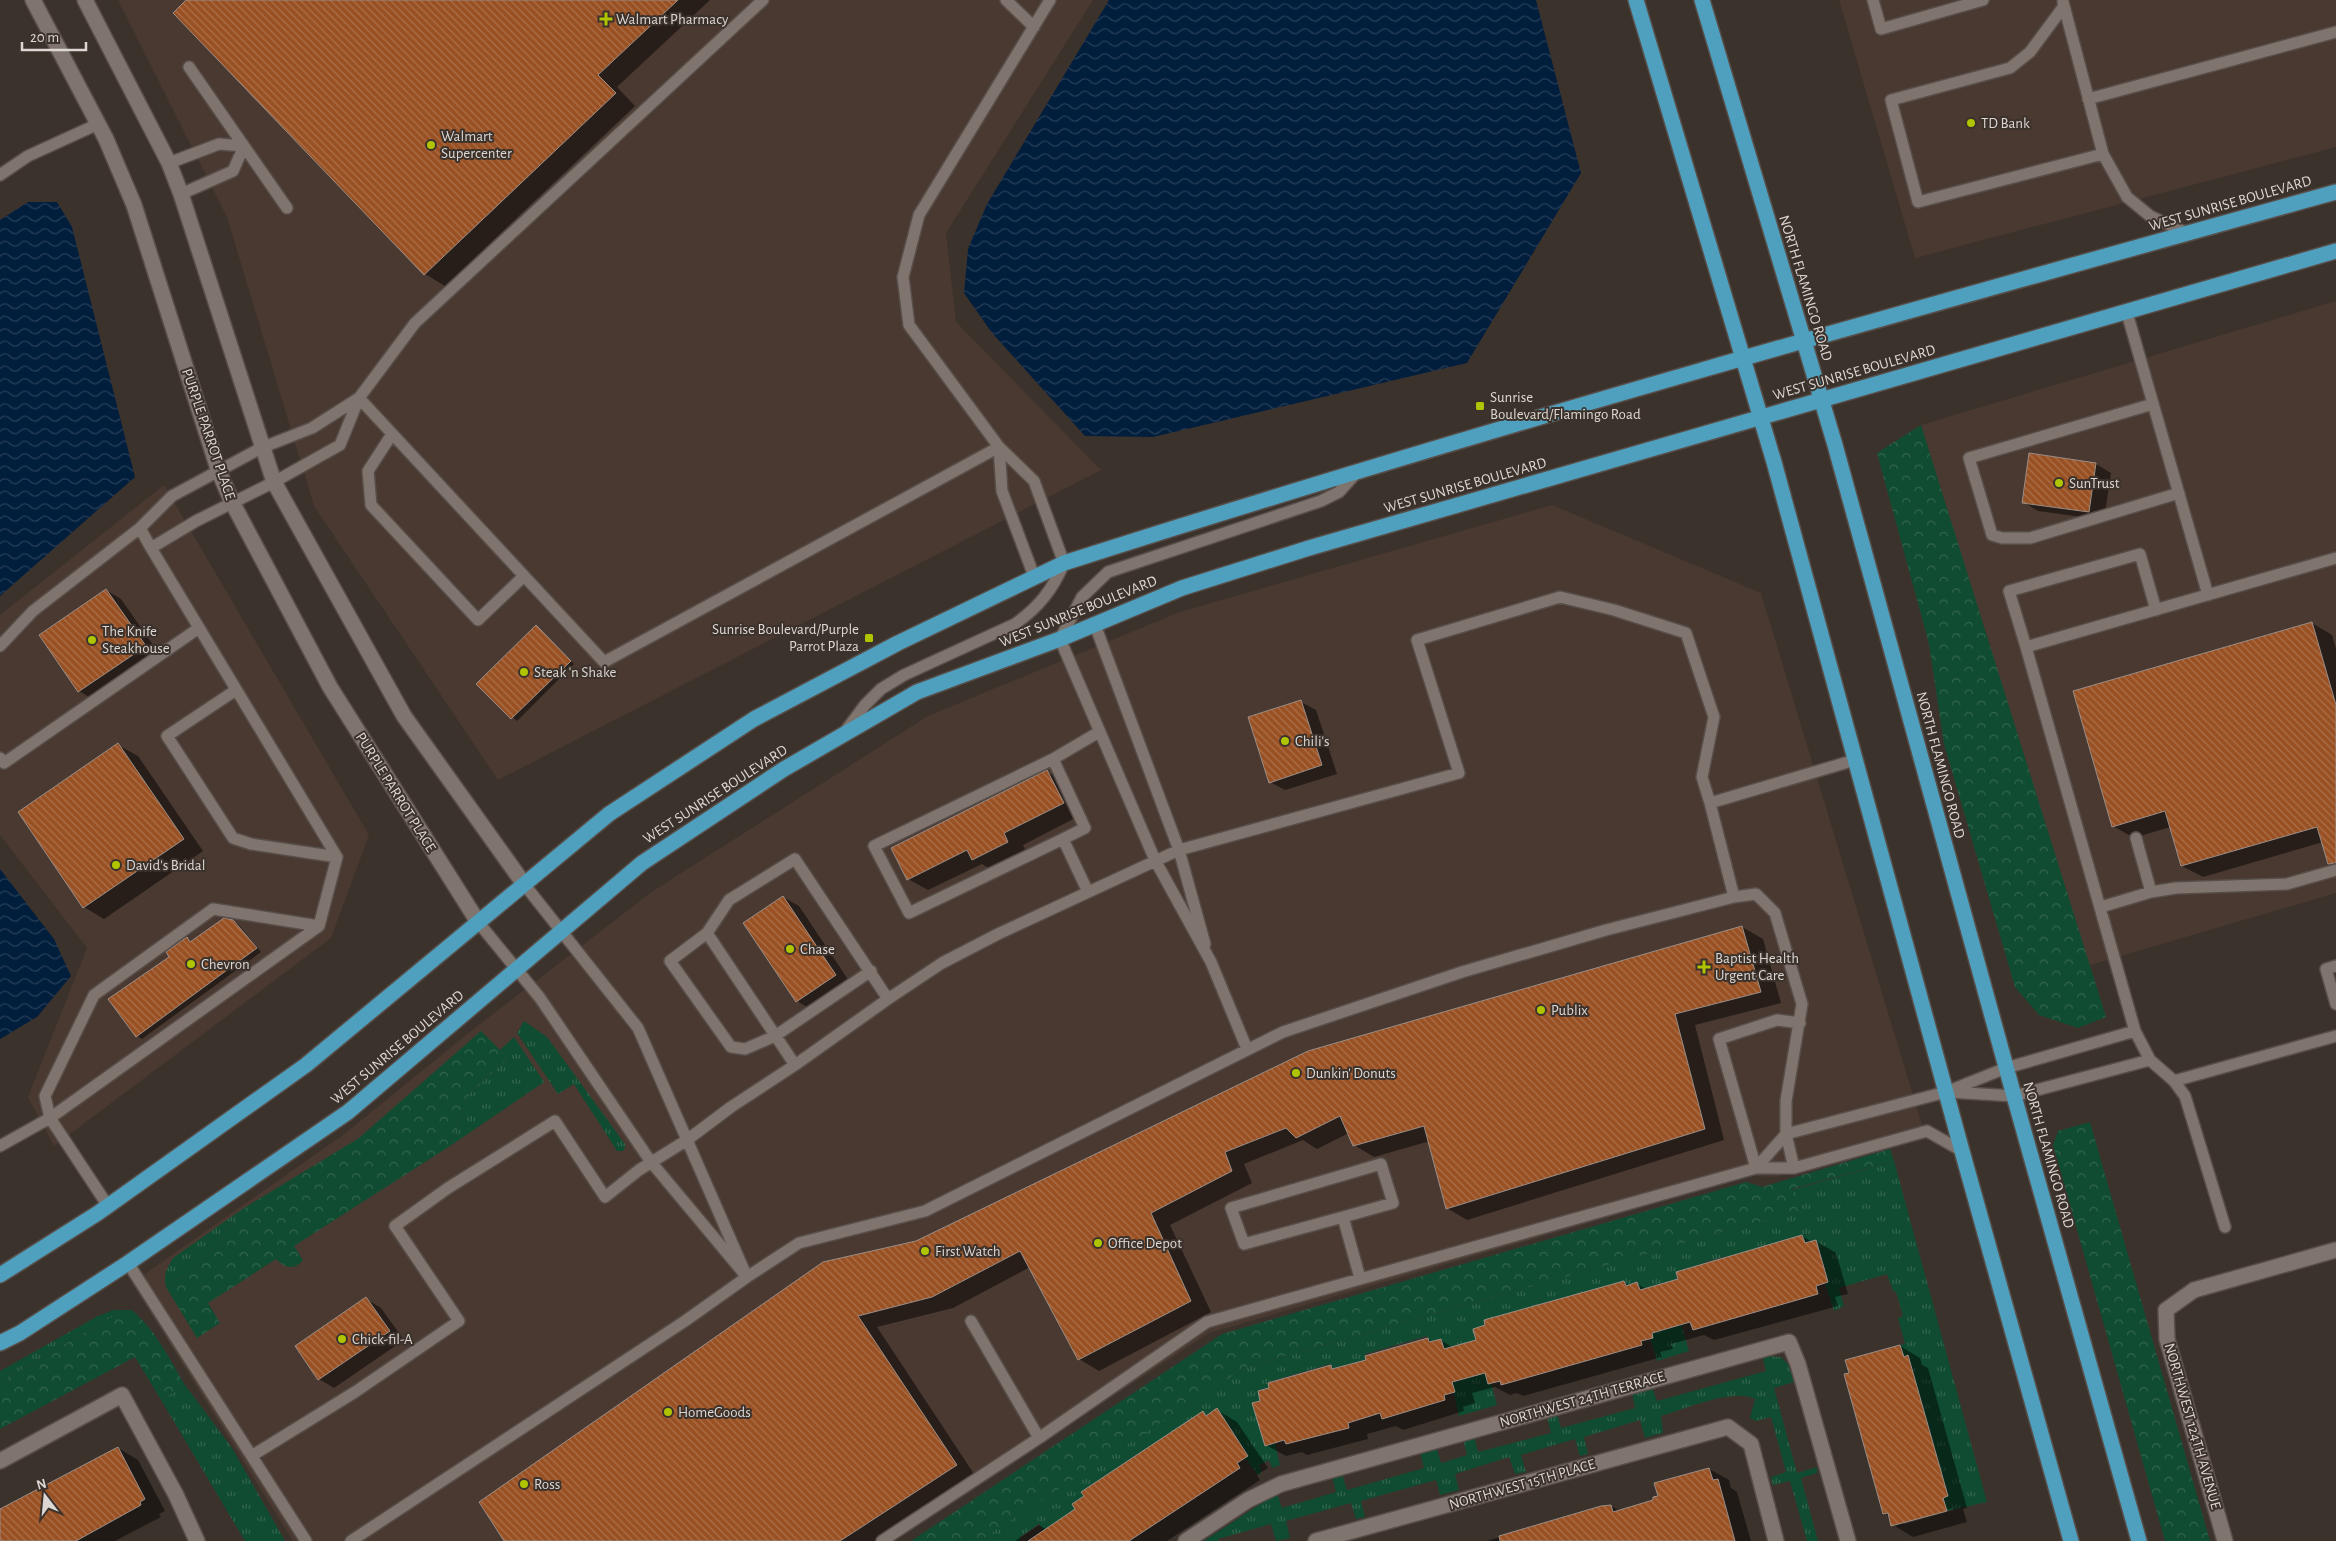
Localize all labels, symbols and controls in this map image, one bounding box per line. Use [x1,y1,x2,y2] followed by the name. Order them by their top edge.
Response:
[616,12,729,27] place label: Walmart Pharmacy
[600,13,612,25] marker: Walmart Pharmacy
[22,20,86,52] scale bar
[30,30,59,45] text: 20 m
[1981,116,2030,131] place label: TD Bank
[1965,117,1977,129] marker: TD Bank
[441,129,512,161] place label: Walmart Supercenter
[425,139,437,151] marker: Walmart Supercenter
[2147,173,2313,234] street label: WEST SUNRISE BOULEVARD
[1776,214,1835,363] street label: NORTH FLAMINGO ROAD
[1771,342,1937,403] street label: WEST SUNRISE BOULEVARD
[179,367,238,502] street label: PURPLE PARROT PLACE
[1490,390,1641,422] place label: Sunrise Boulevard/Flamingo Road
[1474,400,1486,412] marker: Sunrise Boulevard/Flamingo Road
[1382,455,1548,516] street label: WEST SUNRISE BOULEVARD
[2069,476,2120,491] place label: SunTrust
[2053,477,2065,489] marker: SunTrust
[997,573,1159,650] street label: WEST SUNRISE BOULEVARD
[712,622,859,654] place label: Sunrise Boulevard/Purple Parrot Plaza
[102,624,170,656] place label: The Knife Steakhouse
[863,632,875,644] marker: Sunrise Boulevard/Purple Parrot Plaza
[86,634,98,646] marker: The Knife Steakhouse
[534,665,616,680] place label: Steak 'n Shake
[518,666,530,678] marker: Steak 'n Shake
[1914,690,1967,841] street label: NORTH FLAMINGO ROAD
[353,730,438,855] street label: PURPLE PARROT PLACE
[1295,734,1330,749] place label: Chili's
[1279,735,1291,747] marker: Chili's
[641,742,790,847] street label: WEST SUNRISE BOULEVARD
[126,858,205,873] place label: David's Bridal
[110,859,122,871] marker: David's Bridal
[800,942,835,957] place label: Chase
[784,943,796,955] marker: Chase
[1715,951,1799,983] place label: Baptist Health Urgent Care
[201,957,250,972] place label: Chevron
[185,958,197,970] marker: Chevron
[1697,960,1711,974] marker: Baptist Health Urgent Care
[328,987,467,1107] street label: WEST SUNRISE BOULEVARD
[1551,1003,1588,1018] place label: Publix
[1535,1004,1547,1016] marker: Publix
[1306,1066,1396,1081] place label: Dunkin' Donuts
[1290,1067,1302,1079] marker: Dunkin' Donuts
[2020,1080,2077,1230] street label: NORTH FLAMINGO ROAD
[1108,1236,1182,1251] place label: Office Depot
[1092,1237,1104,1249] marker: Office Depot
[935,1244,1000,1259] place label: First Watch
[919,1245,931,1257] marker: First Watch
[352,1332,413,1347] place label: Chick-fil-A
[336,1333,348,1345] marker: Chick-fil-A
[2162,1341,2223,1511] street label: NORTHWEST 124TH AVENUE
[1498,1369,1666,1430] street label: NORTHWEST 24TH TERRACE
[678,1405,751,1420] place label: HomeGoods
[662,1406,674,1418] marker: HomeGoods
[1448,1456,1597,1512] street label: NORTHWEST 15TH PLACE
[20,1471,70,1521] north arrow
[35,1476,48,1493] text: N
[534,1477,560,1492] place label: Ross
[518,1478,530,1490] marker: Ross

